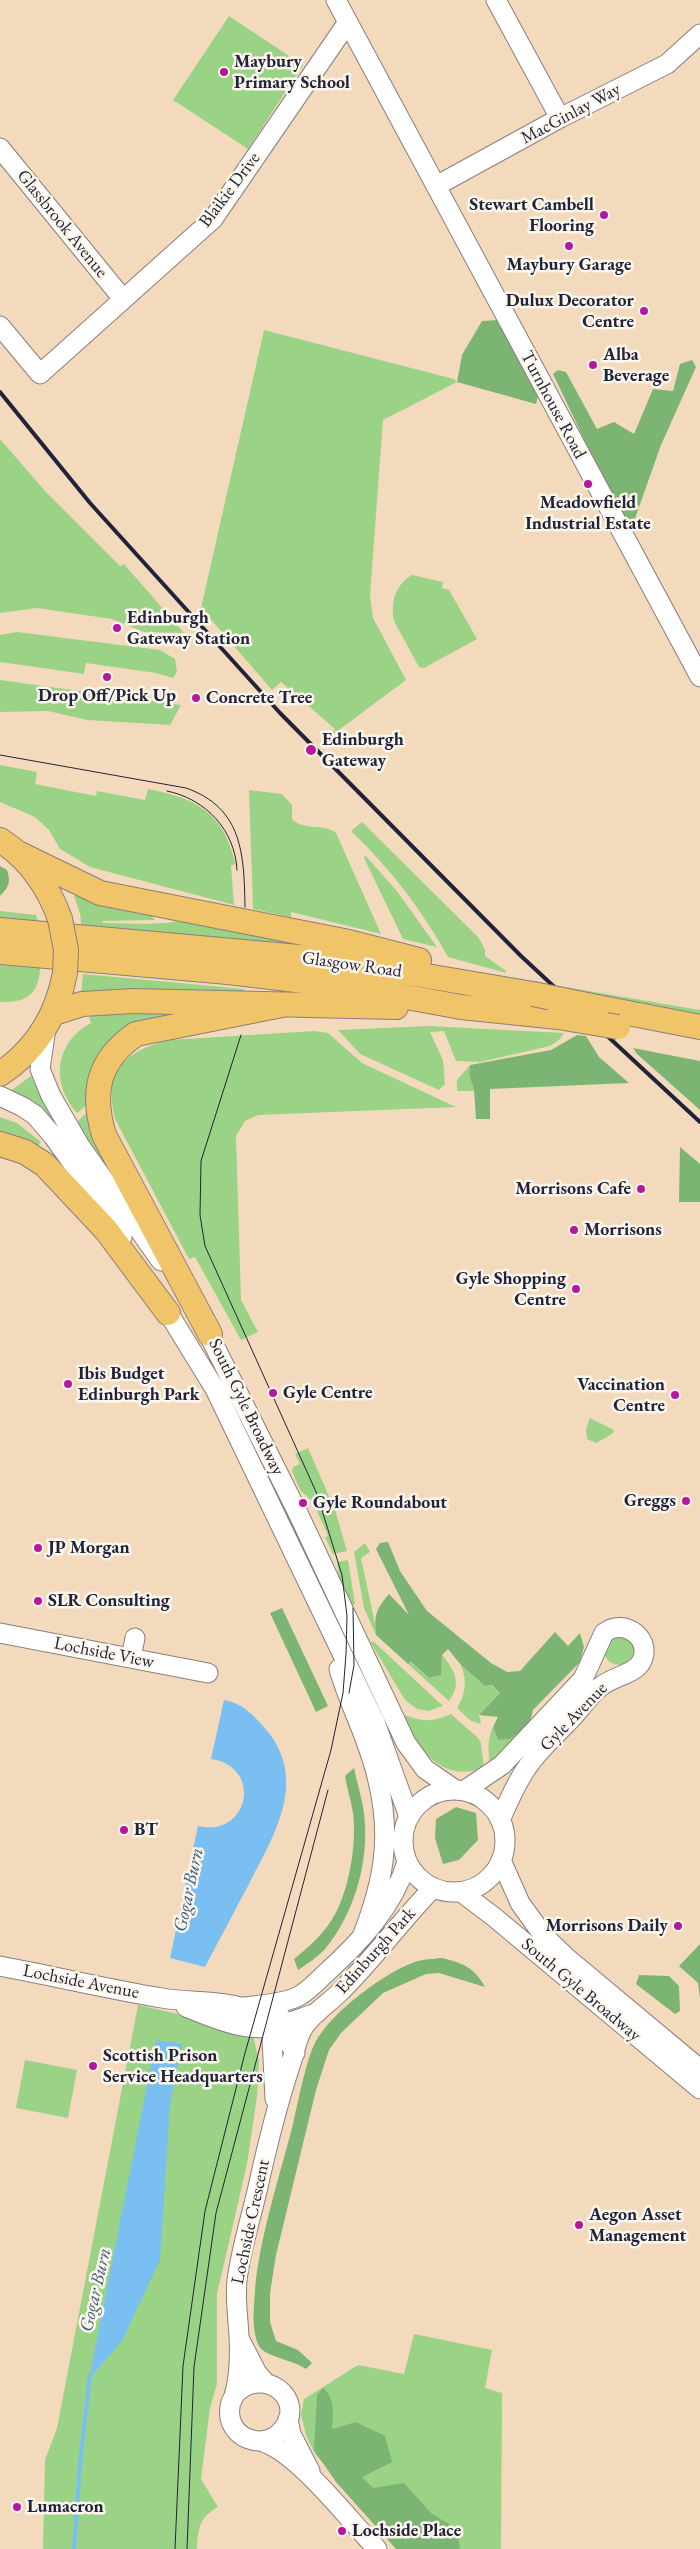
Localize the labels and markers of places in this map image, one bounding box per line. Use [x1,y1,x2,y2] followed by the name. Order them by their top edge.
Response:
[234,51,350,94] place label: Maybury Primary School
[218,66,230,78] marker: Maybury Primary School
[469,194,594,236] place label: Stewart Cambell Flooring
[598,209,610,221] marker: Stewart Cambell Flooring
[563,240,575,252] marker: Maybury Garage
[507,254,631,276] place label: Maybury Garage
[506,290,634,332] place label: Dulux Decorator Centre
[638,305,650,317] marker: Dulux Decorator Centre
[603,344,669,386] place label: Alba Beverage
[587,359,599,371] marker: Alba Beverage
[582,478,594,490] marker: Meadowfield Industrial Estate
[525,492,651,534] place label: Meadowfield Industrial Estate
[127,607,250,650] place label: Edinburgh Gateway Station
[111,622,123,634] marker: Edinburgh Gateway Station
[101,671,113,683] marker: Drop Off/Pick Up
[38,685,176,707] place label: Drop Off/Pick Up
[206,687,312,709] place label: Concrete Tree
[190,692,202,704] marker: Concrete Tree
[322,729,404,772] place label: Edinburgh Gateway
[304,743,318,757] marker: Edinburgh Gateway
[515,1178,631,1200] place label: Morrisons Cafe
[635,1183,647,1195] marker: Morrisons Cafe
[584,1219,662,1241] place label: Morrisons
[568,1224,580,1236] marker: Morrisons
[456,1268,566,1310] place label: Gyle Shopping Centre
[570,1283,582,1295] marker: Gyle Shopping Centre
[78,1363,200,1406] place label: Ibis Budget Edinburgh Park
[577,1374,665,1416] place label: Vaccination Centre
[62,1378,74,1390] marker: Ibis Budget Edinburgh Park
[283,1382,373,1404] place label: Gyle Centre
[267,1387,279,1399] marker: Gyle Centre
[669,1389,681,1401] marker: Vaccination Centre
[624,1490,676,1512] place label: Greggs
[313,1492,447,1514] place label: Gyle Roundabout
[680,1495,692,1507] marker: Greggs
[297,1497,309,1509] marker: Gyle Roundabout
[48,1537,130,1559] place label: JP Morgan
[32,1542,44,1554] marker: JP Morgan
[48,1590,170,1612] place label: SLR Consulting
[32,1595,44,1607] marker: SLR Consulting
[134,1819,158,1841] place label: BT
[118,1824,130,1836] marker: BT
[546,1915,668,1937] place label: Morrisons Daily
[672,1920,684,1932] marker: Morrisons Daily
[103,2045,263,2088] place label: Scottish Prison Service Headquarters
[87,2060,99,2072] marker: Scottish Prison Service Headquarters
[589,2204,686,2246] place label: Aegon Asset Management
[573,2219,585,2231] marker: Aegon Asset Management
[27,2496,104,2518] place label: Lumacron
[11,2501,23,2513] marker: Lumacron
[352,2520,461,2542] place label: Lochside Place
[336,2525,348,2537] marker: Lochside Place

